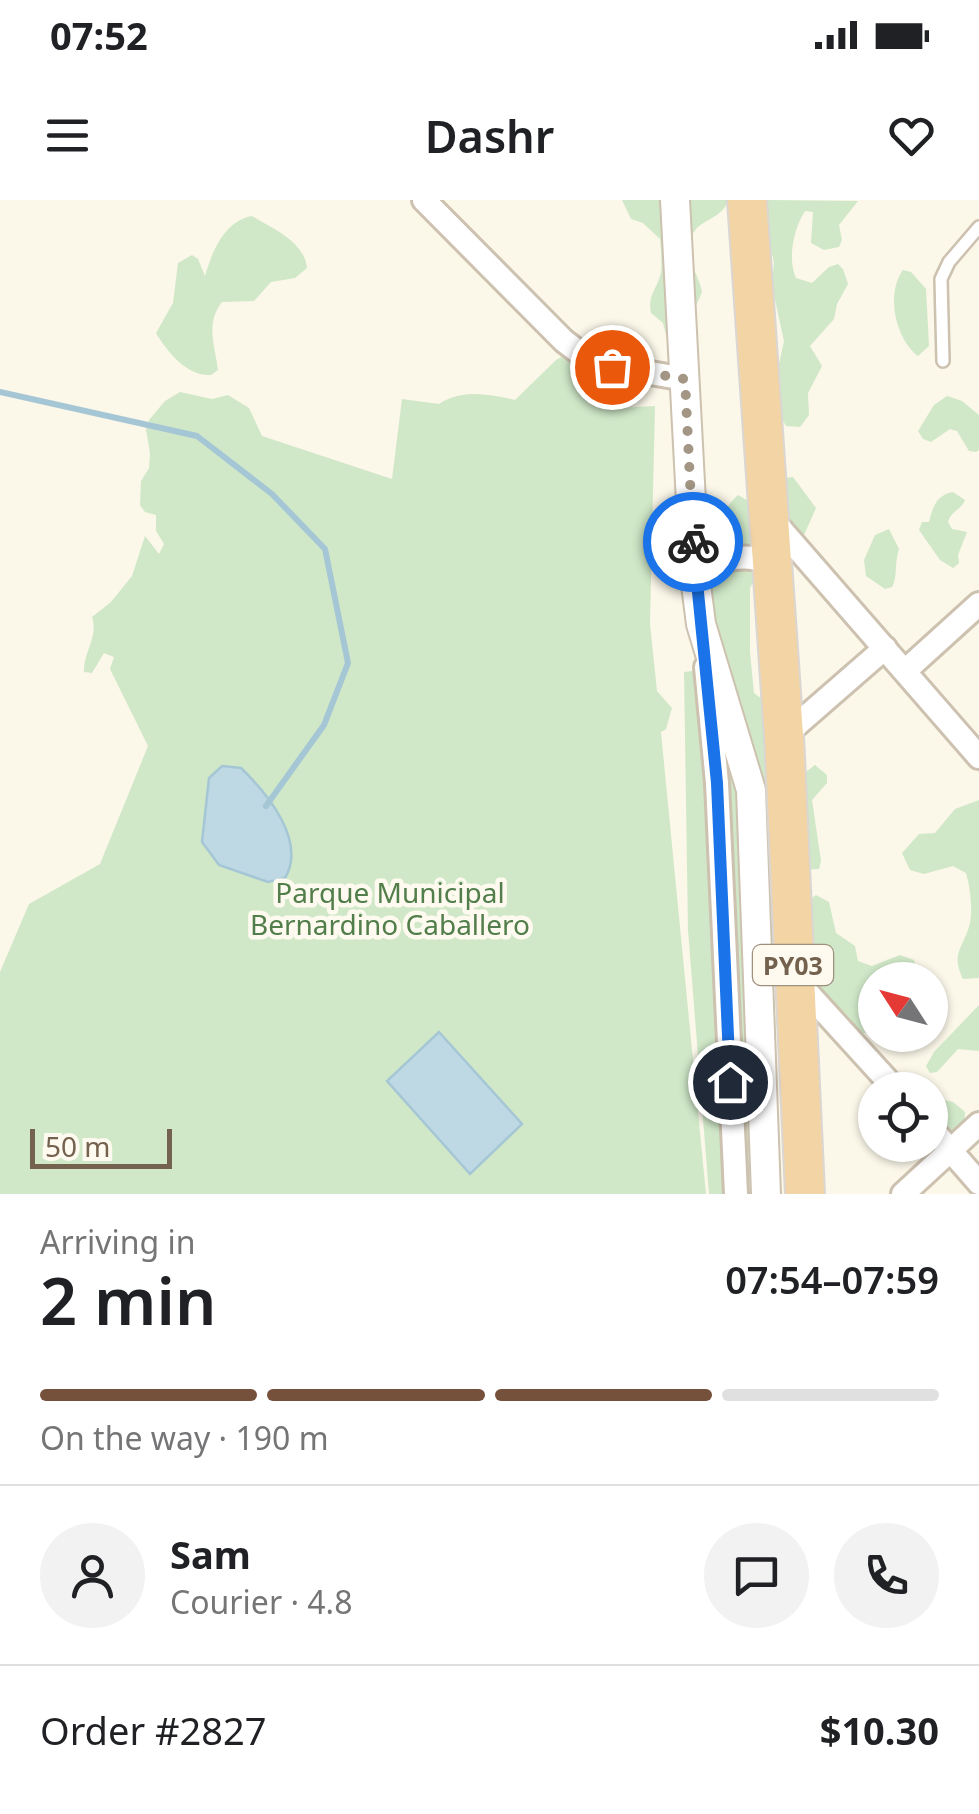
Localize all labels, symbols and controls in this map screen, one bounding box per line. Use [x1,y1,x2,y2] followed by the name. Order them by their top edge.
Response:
[50,9,148,61] text: 07:52
[425,105,554,166] text: Dashr
[40,108,95,163] icon: menu
[884,108,939,163] icon: heart
[570,325,655,410] pin
[585,340,640,395] icon: bag
[643,492,743,592] courier
[666,515,721,570] icon: bike
[250,873,530,943] park label: Parque Municipal Bernardino Caballero
[753,945,833,985] road number: PY03
[858,962,948,1052] north arrow
[858,962,948,1162] map controls
[688,1040,773,1125] pin
[703,1055,758,1110] icon: home
[858,1072,948,1162] button: locate
[30,1124,172,1168] scale bar
[45,1127,111,1165] text: 50 m
[40,1220,195,1263] text: Arriving in
[725,1253,939,1305] text: 07:54–07:59
[40,1256,216,1344] text: 2 min
[40,1416,329,1459] text: On the way · 190 m
[40,1523,145,1628] button: person
[704,1523,809,1628] button: chat
[834,1523,939,1628] button: phone
[170,1528,251,1580] text: Sam
[170,1580,353,1623] text: Courier · 4.8
[40,1704,266,1756] text: Order #2827
[820,1704,939,1756] text: $10.30

